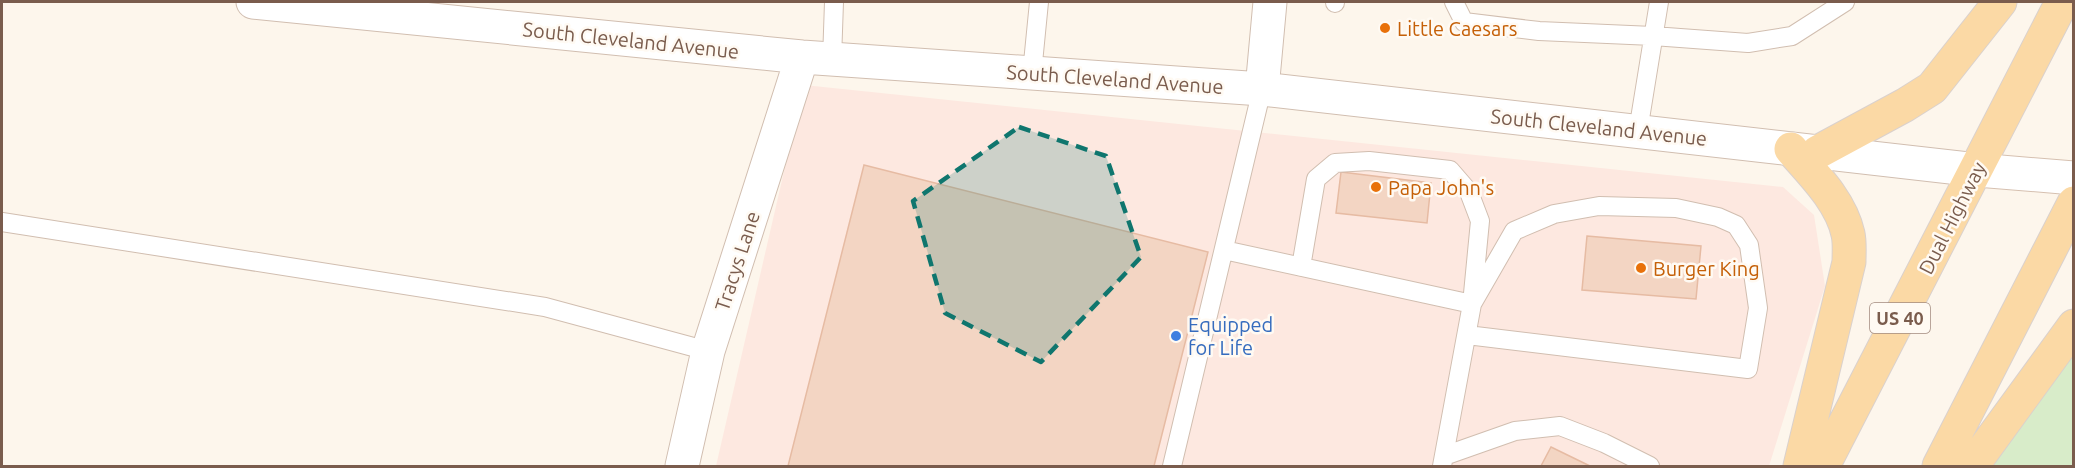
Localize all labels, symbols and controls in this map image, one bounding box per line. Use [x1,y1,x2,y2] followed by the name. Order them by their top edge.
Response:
[522,17,740,63] street label: South Cleveland Avenue
[1397,17,1517,40] place label: Little Caesars
[1378,21,1392,35] marker: Little Caesars
[1006,60,1224,98] street label: South Cleveland Avenue
[1490,104,1708,150] street label: South Cleveland Avenue
[1914,158,1990,278] street label: Dual Highway
[1388,176,1494,199] place label: Papa John's
[1369,180,1383,194] marker: Papa John's
[710,208,764,314] street label: Tracys Lane
[1653,257,1760,280] place label: Burger King
[1634,261,1648,275] marker: Burger King
[1870,303,1930,333] road number: US 40
[1188,313,1273,359] place label: Equipped for Life
[1169,329,1183,343] marker: Equipped for Life

